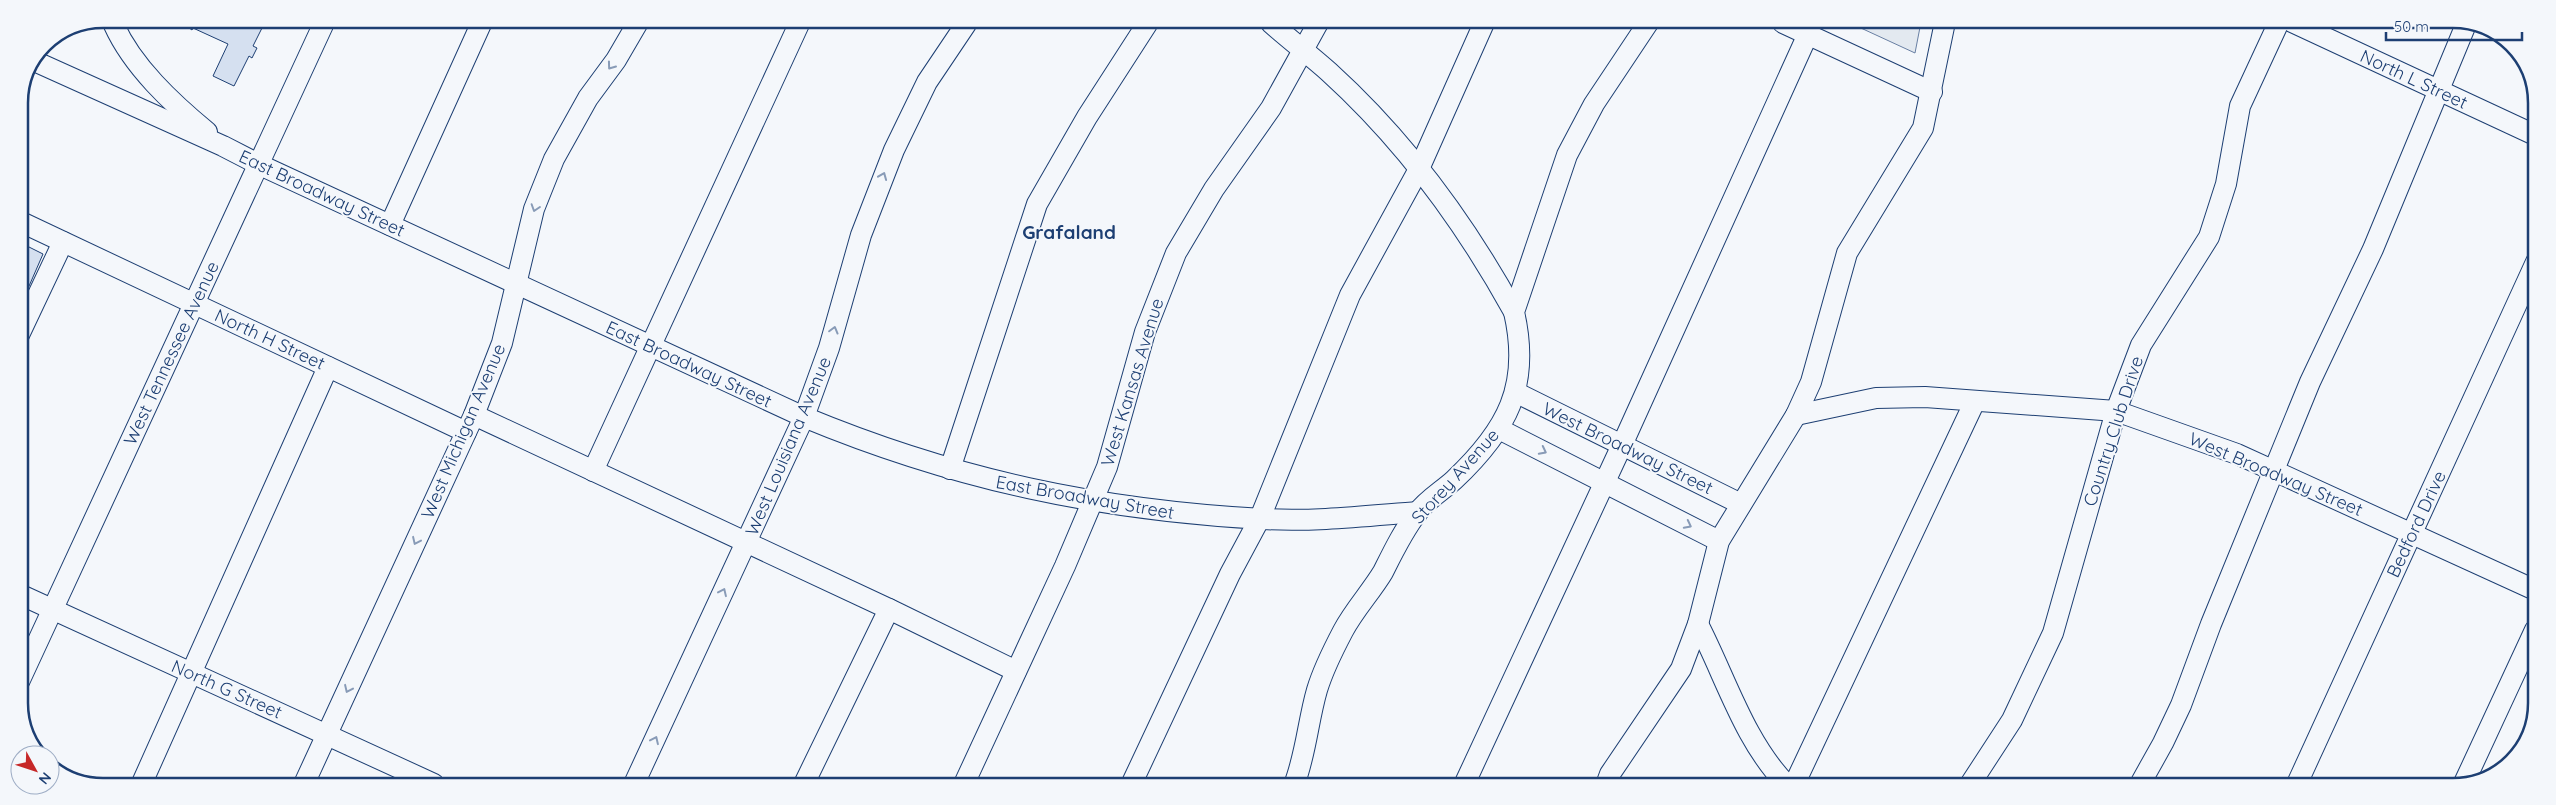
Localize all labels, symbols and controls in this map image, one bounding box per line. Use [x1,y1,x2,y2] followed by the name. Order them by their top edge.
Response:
[2386,10,2522,42] scale bar
[2394,17,2429,36] text: 50 m
[2357,44,2471,114] street label: North L Street
[608,60,618,69] one-way arrow
[235,144,409,242] street label: East Broadway Street
[877,172,887,181] one-way arrow
[531,203,541,212] one-way arrow
[1022,220,1116,244] district label: Grafaland
[118,257,224,449] street label: West Tennessee Avenue
[1095,295,1169,469] street label: West Kansas Avenue
[211,303,329,375] street label: North H Street
[602,315,776,413] street label: East Broadway Street
[828,326,839,335] one-way arrow
[416,340,510,522] street label: West Michigan Avenue
[740,353,836,539] street label: West Louisiana Avenue
[2078,353,2148,509] street label: Country Club Drive
[1539,397,1717,499] street label: West Broadway Street
[1406,424,1504,528] street label: Storey Avenue
[2186,427,2366,521] street label: West Broadway Street
[1538,445,1547,456] one-way arrow
[2381,467,2451,581] street label: Bedford Drive
[994,470,1176,524] street label: East Broadway Street
[1683,519,1692,529] one-way arrow
[412,536,422,545] one-way arrow
[717,589,727,598] one-way arrow
[168,654,286,724] street label: North G Street
[344,683,354,692] one-way arrow
[648,736,659,745] one-way arrow
[10,745,60,795] north arrow
[35,769,55,788] text: N

